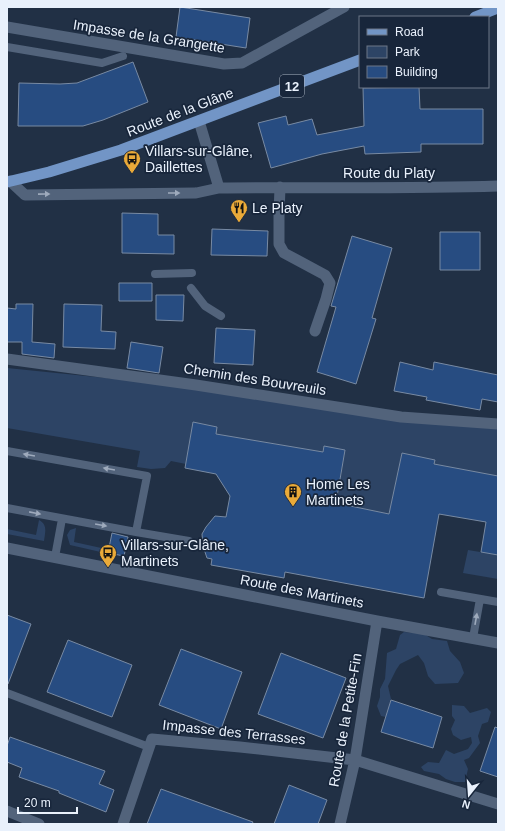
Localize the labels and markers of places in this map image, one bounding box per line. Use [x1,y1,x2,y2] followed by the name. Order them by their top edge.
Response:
[145,143,253,175] place label: Villars-sur-Glâne, Daillettes
[122,149,142,174] bus stop icon: Villars-sur-Glâne, Daillettes
[229,198,249,223] restaurant icon: Le Platy
[252,200,303,216] place label: Le Platy
[306,476,370,508] place label: Home Les Martinets
[283,482,303,507] building icon: Home Les Martinets
[121,537,229,569] place label: Villars-sur-Glâne, Martinets
[98,543,118,568] bus stop icon: Villars-sur-Glâne, Martinets

